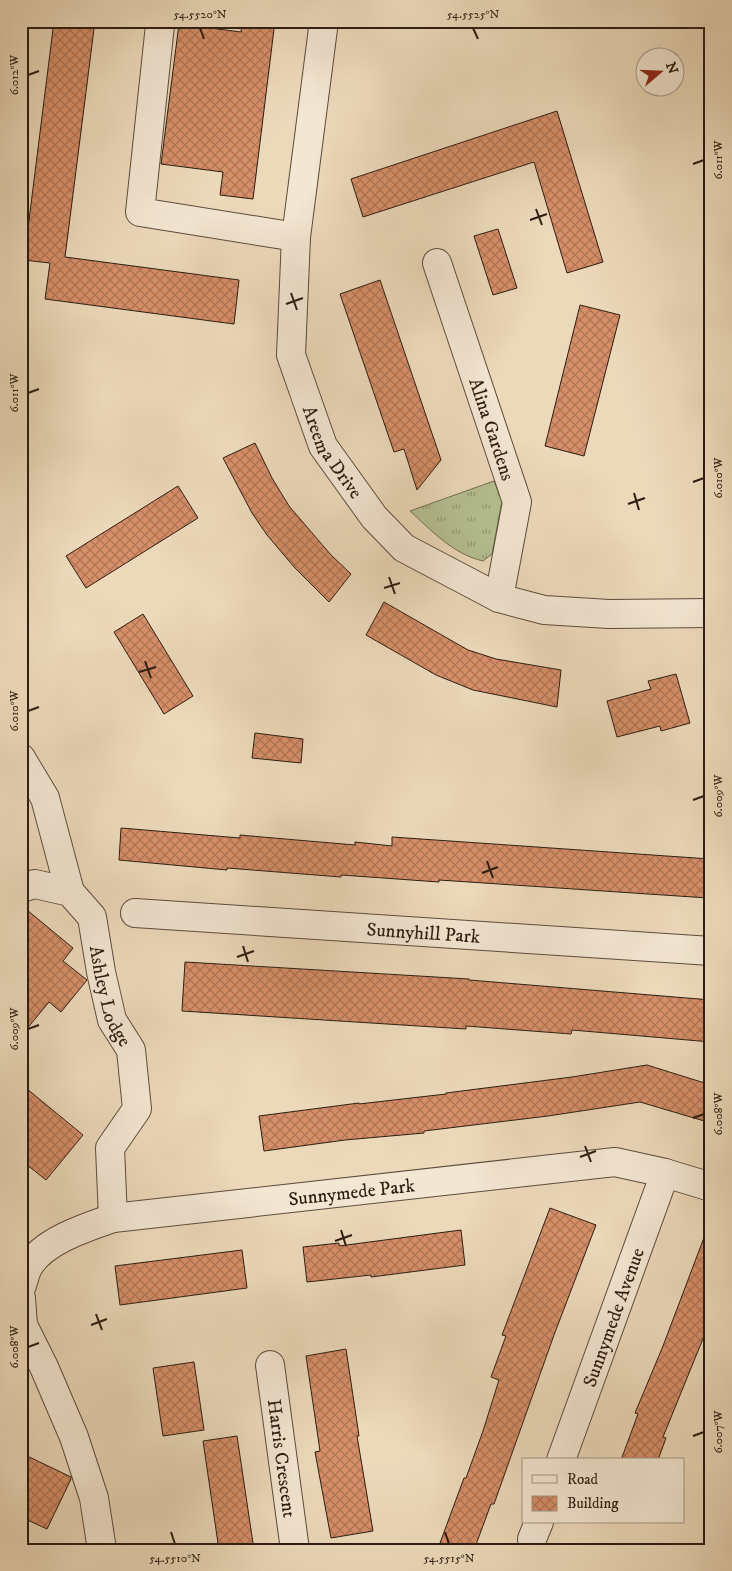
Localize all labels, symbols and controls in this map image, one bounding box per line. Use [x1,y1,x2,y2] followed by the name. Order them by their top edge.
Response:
[173,7,227,22] text: 54.5520°N
[447,7,499,22] text: 54.5525°N
[634,48,684,98] north arrow
[7,54,22,95] text: 6.012°W
[661,60,682,77] text: N
[711,139,726,180] text: 6.011°W
[7,372,22,413] text: 6.011°W
[463,375,519,484] street label: Alina Gardens
[297,403,367,504] street label: Areema Drive
[711,456,726,499] text: 6.010°W
[7,689,22,732] text: 6.010°W
[711,774,726,817] text: 6.009°W
[366,918,481,949] street label: Sunnyhill Park
[84,944,136,1051] street label: Ashley Lodge
[7,1007,22,1050] text: 6.009°W
[711,1092,726,1135] text: 6.008°W
[287,1174,417,1211] street label: Sunnymede Park
[578,1245,650,1390] street label: Sunnymede Avenue
[7,1325,22,1368] text: 6.008°W
[262,1398,300,1519] street label: Harris Crescent
[711,1409,726,1454] text: 6.007°W
[522,1458,684,1524] legend
[567,1470,599,1489] text: Road
[567,1494,619,1513] text: Building
[149,1551,201,1566] text: 54.5510°N
[423,1551,475,1566] text: 54.5515°N

